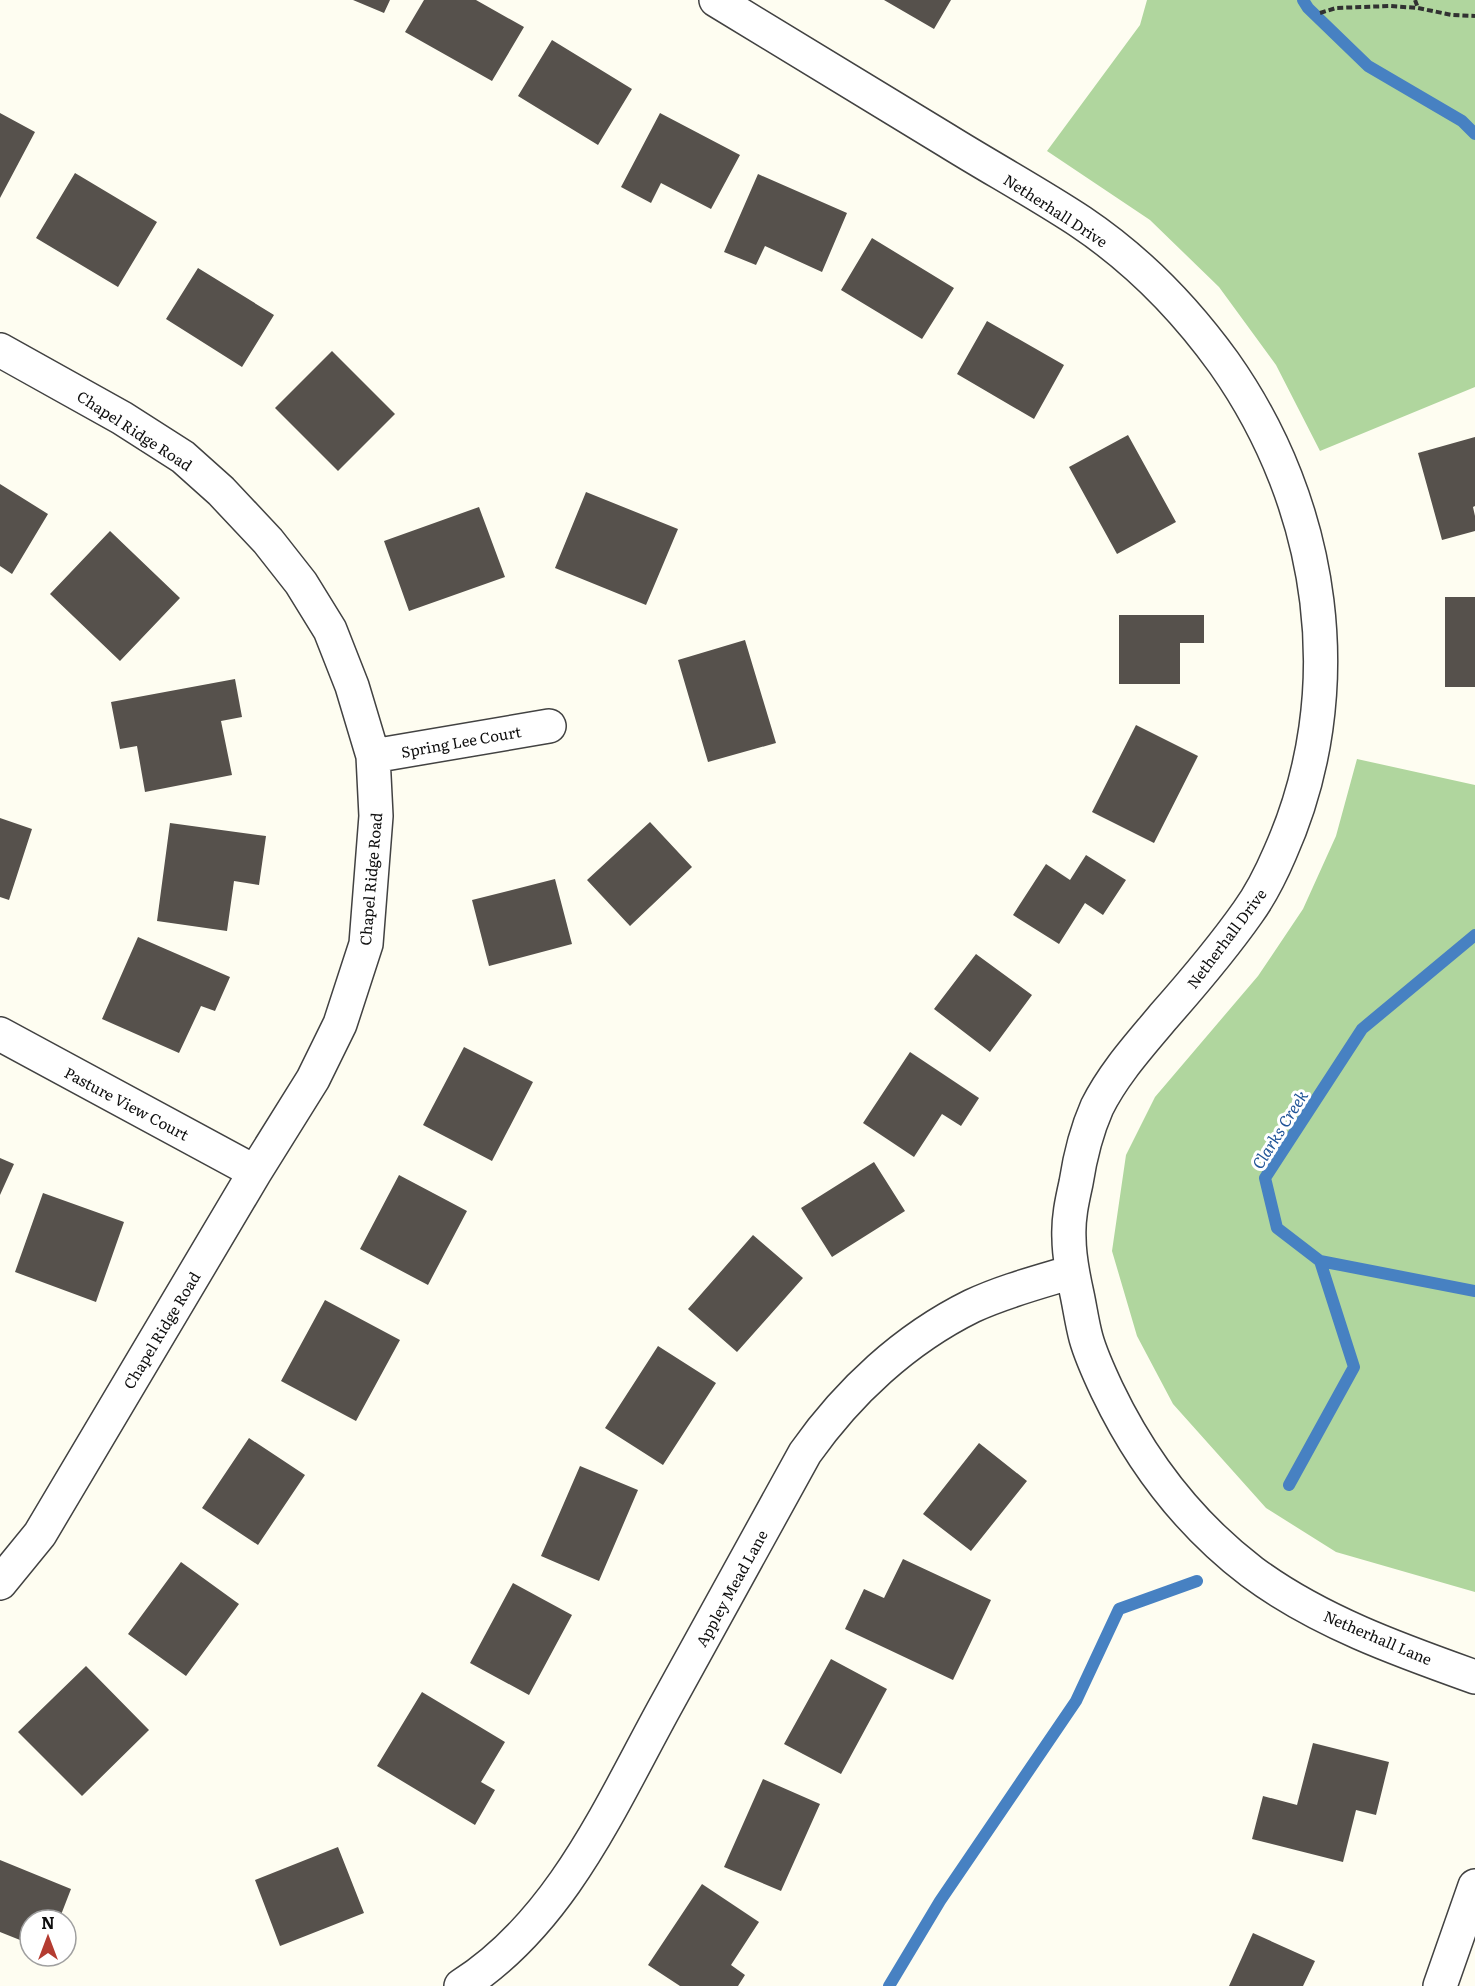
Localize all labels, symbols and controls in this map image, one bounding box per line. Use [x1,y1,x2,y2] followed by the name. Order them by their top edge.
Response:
[999,168,1113,252] street label: Netherhall Drive
[73,384,197,476] street label: Chapel Ridge Road
[399,719,523,763] street label: Spring Lee Court
[353,812,387,946] street label: Chapel Ridge Road
[1181,883,1271,993] street label: Netherhall Drive
[61,1060,193,1146] street label: Pasture View Court
[1245,1085,1313,1173] water label: Clarks Creek
[117,1267,205,1393] street label: Chapel Ridge Road
[689,1525,773,1651] street label: Appley Mead Lane
[1320,1604,1436,1670] street label: Netherhall Lane
[18,1908,78,1968] north arrow
[41,1910,55,1934] text: N

